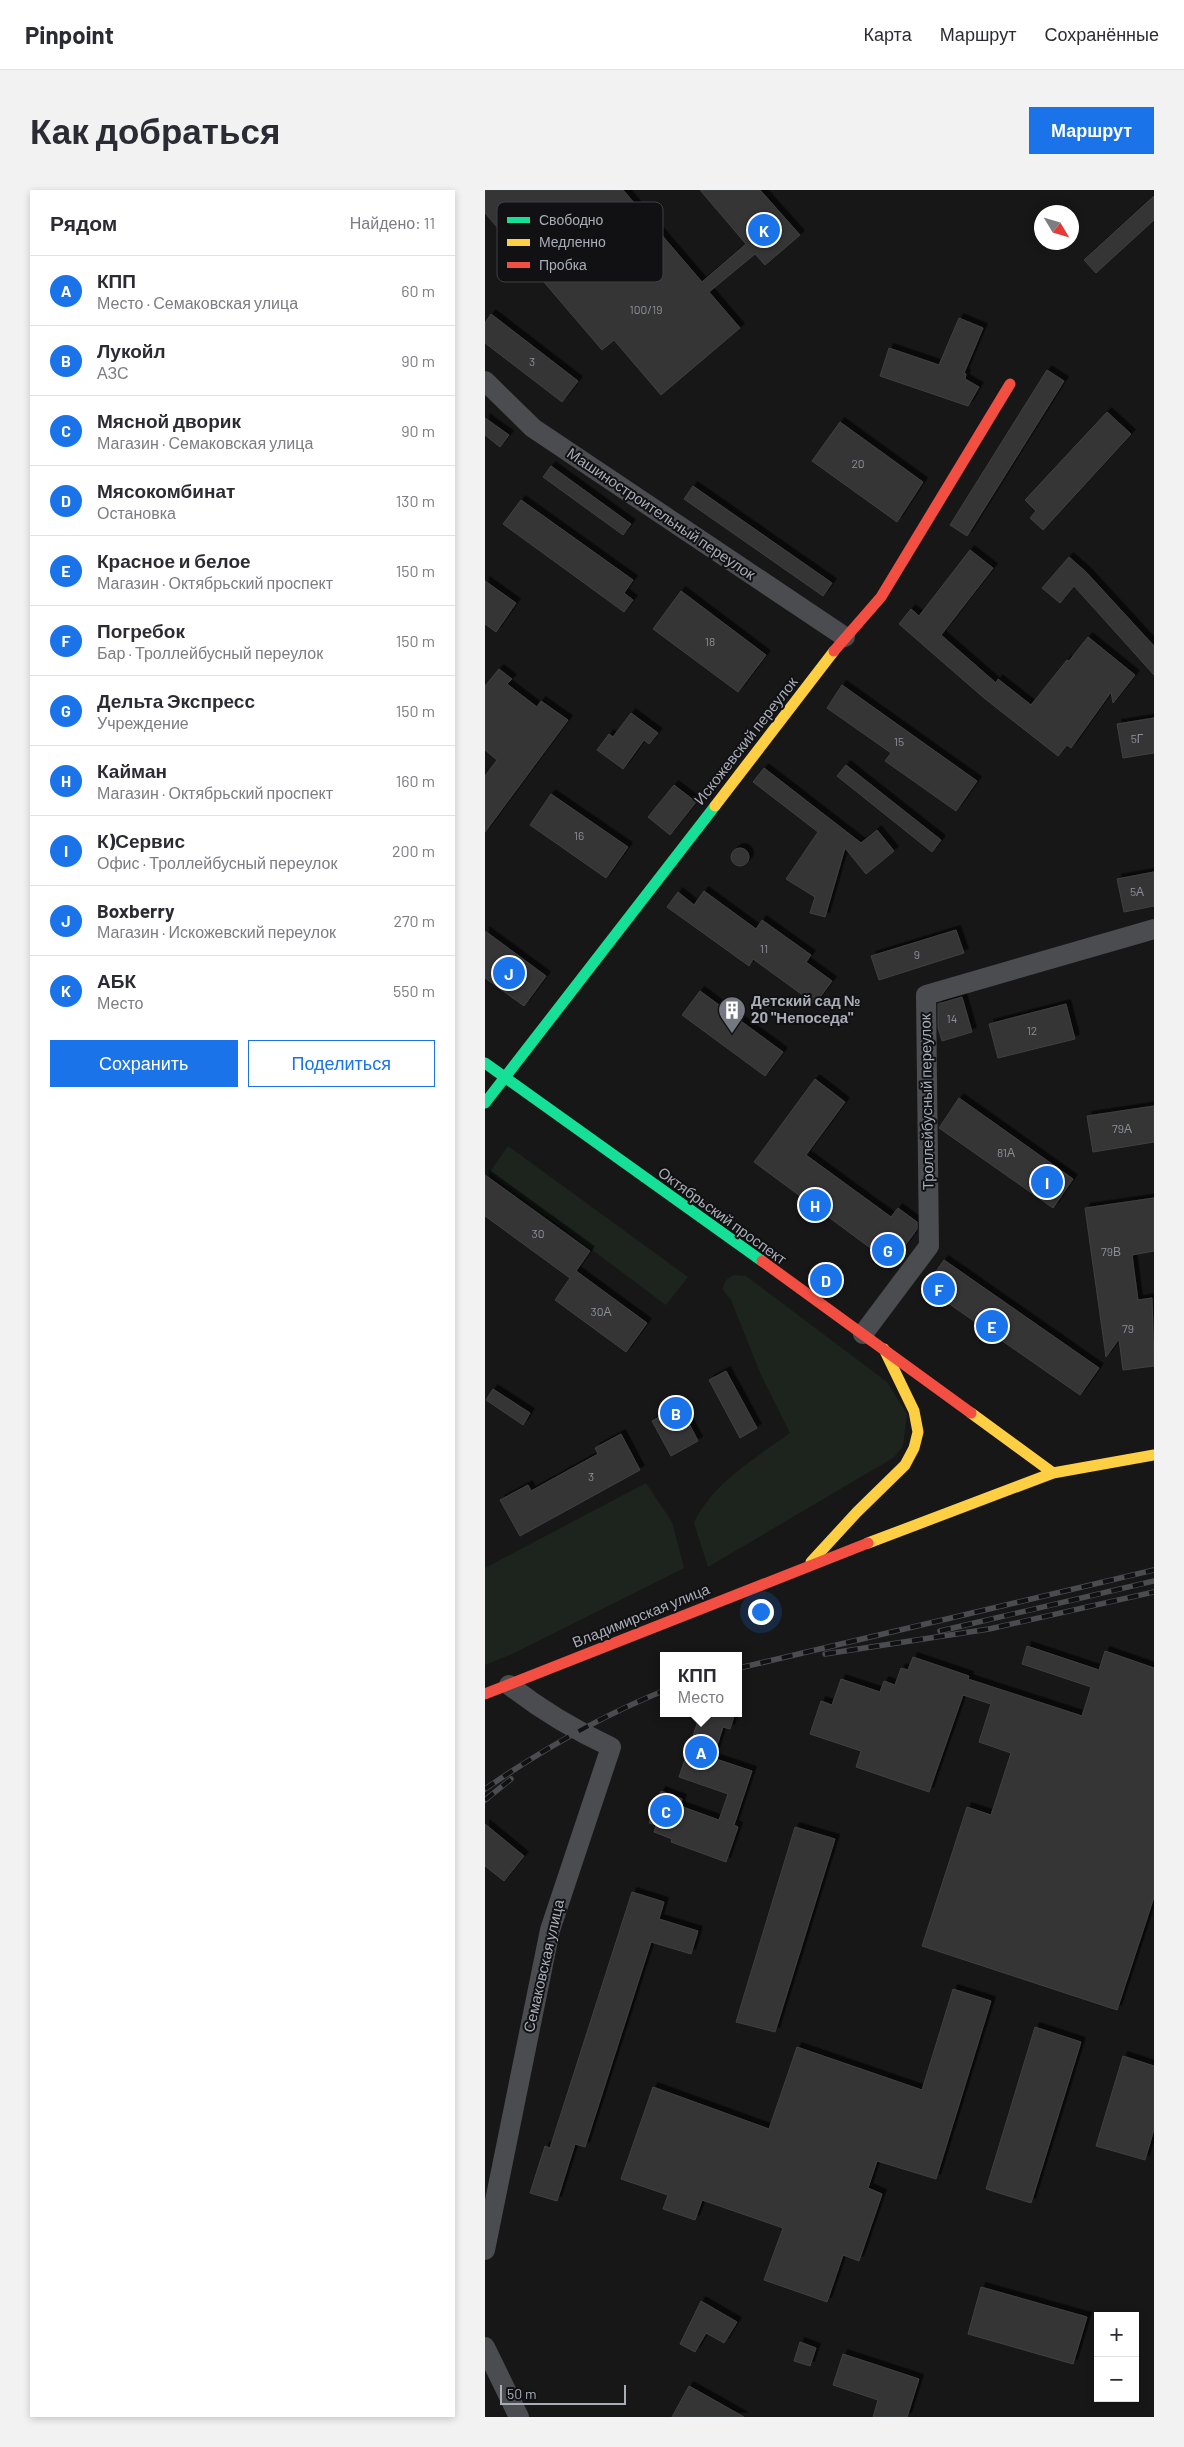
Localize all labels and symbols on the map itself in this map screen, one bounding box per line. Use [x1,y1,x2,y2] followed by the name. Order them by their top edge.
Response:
[497,202,663,282] legend
[1034,205,1079,250] north arrow
[539,211,604,228] text: Свободно
[748,211,780,249] pin: K
[539,233,606,250] text: Медленно
[539,256,587,273] text: Пробка
[629,302,663,316] house number: 100/19
[529,354,535,368] house number: 3
[564,443,759,583] street label: Машиностроительный переулок
[851,456,865,470] house number: 20
[705,634,715,648] house number: 18
[690,673,801,808] street label: Искожевский переулок
[1131,731,1144,745] house number: 5Г
[894,734,904,748] house number: 15
[574,828,584,842] house number: 16
[1130,884,1144,898] house number: 5А
[760,941,768,955] house number: 11
[914,947,920,961] house number: 9
[493,954,525,992] pin: J
[751,991,861,1026] place label: Детский сад № 20 "Непоседа"
[717,995,747,1034] building icon: Детский сад № 20 "Непоседа"
[947,1011,957,1025] house number: 14
[915,1013,937,1190] street label: Троллейбусный переулок
[1027,1023,1037,1037] house number: 12
[1112,1121,1132,1135] house number: 79А
[997,1145,1015,1159] house number: 81А
[655,1163,790,1268] street label: Октябрьский проспект
[1031,1163,1063,1201] pin: I
[799,1186,831,1224] pin: H
[532,1226,544,1240] house number: 30
[872,1231,904,1269] pin: G
[1101,1244,1121,1258] house number: 79В
[810,1261,842,1299] pin: D
[923,1270,955,1308] pin: F
[591,1304,611,1318] house number: 30А
[976,1307,1008,1345] pin: E
[1122,1321,1134,1335] house number: 79
[660,1394,692,1432] pin: B
[588,1469,594,1483] house number: 3
[569,1579,712,1651] street label: Владимирская улица
[748,1599,774,1625] your location
[685,1733,717,1771] pin: A
[650,1792,682,1830] pin: C
[519,1897,567,2034] street label: Семаковская улица
[500,2382,626,2405] scale bar

